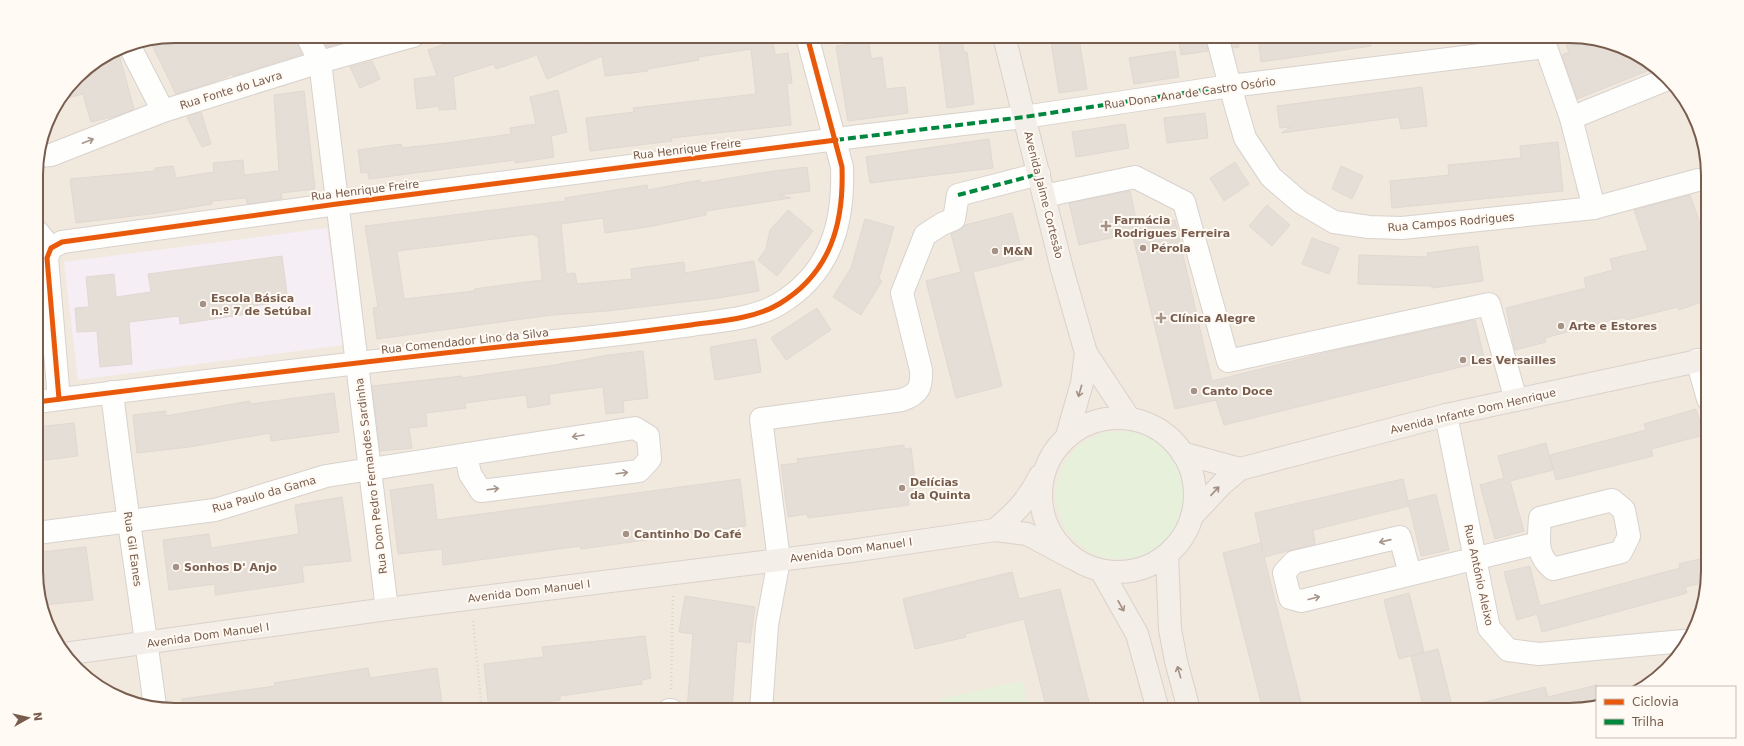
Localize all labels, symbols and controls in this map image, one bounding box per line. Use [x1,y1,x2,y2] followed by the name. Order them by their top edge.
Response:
[178,69,284,112] street label: Rua Fonte do Lavra
[1103,75,1277,112] street label: Rua Dona Ana de Castro Osório
[1021,130,1066,260] street label: Avenida Jaime Cortesão
[81,136,93,144] one-way arrow
[632,136,742,163] street label: Rua Henrique Freire
[310,177,420,204] street label: Rua Henrique Freire
[1387,210,1515,235] street label: Rua Campos Rodrigues
[1114,214,1230,240] place label: Farmácia Rodrigues Ferreira
[1101,221,1111,231] marker: Farmácia Rodrigues Ferreira
[1151,242,1191,255] place label: Pérola
[1138,243,1148,253] marker: Pérola
[1003,245,1033,258] place label: M&N
[990,246,1000,256] marker: M&N
[211,292,311,318] place label: Escola Básica n.º 7 de Setúbal
[198,299,208,309] marker: Escola Básica n.º 7 de Setúbal
[1155,312,1167,324] marker: Clínica Alegre
[1170,312,1256,325] place label: Clínica Alegre
[1569,320,1658,333] place label: Arte e Estores
[1556,321,1566,331] marker: Arte e Estores
[381,326,550,357] street label: Rua Comendador Lino da Silva
[1471,354,1556,367] place label: Les Versailles
[1458,355,1468,365] marker: Les Versailles
[353,377,390,575] street label: Rua Dom Pedro Fernandes Sardinha
[1076,384,1083,397] one-way arrow
[1202,385,1273,398] place label: Canto Doce
[1189,386,1199,396] marker: Canto Doce
[1389,386,1557,437] street label: Avenida Infante Dom Henrique
[572,432,585,440] one-way arrow
[615,469,628,477] one-way arrow
[211,473,318,516] street label: Rua Paulo da Gama
[910,476,971,502] place label: Delícias da Quinta
[897,483,907,493] marker: Delícias da Quinta
[486,485,499,493] one-way arrow
[1210,487,1219,497] one-way arrow
[121,511,144,588] street label: Rua Gil Eanes
[1461,523,1496,627] street label: Rua António Aleixo
[634,528,742,541] place label: Cantinho Do Café
[621,529,631,539] marker: Cantinho Do Café
[789,535,913,566] street label: Avenida Dom Manuel I
[1379,538,1392,545] one-way arrow
[184,561,278,574] place label: Sonhos D' Anjo
[171,562,181,572] marker: Sonhos D' Anjo
[467,578,591,605] street label: Avenida Dom Manuel I
[1307,594,1320,601] one-way arrow
[1118,600,1125,612] one-way arrow
[146,620,270,651] street label: Avenida Dom Manuel I
[1175,666,1182,679] one-way arrow
[1596,686,1736,738] legend
[1632,695,1679,709] text: Ciclovia
[8,698,48,738] north arrow
[30,711,44,722] text: N
[1631,715,1664,729] text: Trilha

